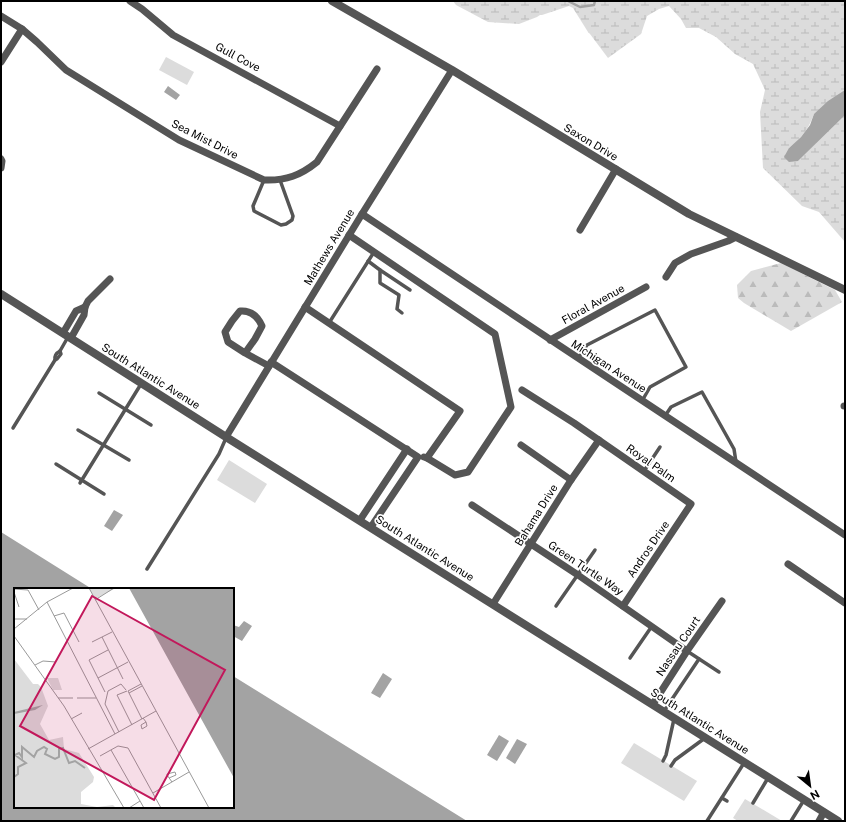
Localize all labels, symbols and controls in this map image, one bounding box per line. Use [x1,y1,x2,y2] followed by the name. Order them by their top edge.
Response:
[214,40,262,74] street label: Gull Cove
[170,117,240,161] street label: Sea Mist Drive
[562,121,620,163] street label: Saxon Drive
[302,207,356,287] street label: Mathews Avenue
[560,282,626,326] street label: Floral Avenue
[569,337,649,395] street label: Michigan Avenue
[100,341,202,411] street label: South Atlantic Avenue
[624,442,678,484] street label: Royal Palm
[512,482,560,548] street label: Bahama Drive
[374,513,476,583] street label: South Atlantic Avenue
[625,518,671,580] street label: Andros Drive
[546,538,626,598] street label: Green Turtle Way
[14,588,234,808] inset map
[654,614,702,678] street label: Nassau Court
[649,686,751,756] street label: South Atlantic Avenue
[790,766,830,806] north arrow
[808,787,822,802] text: N

